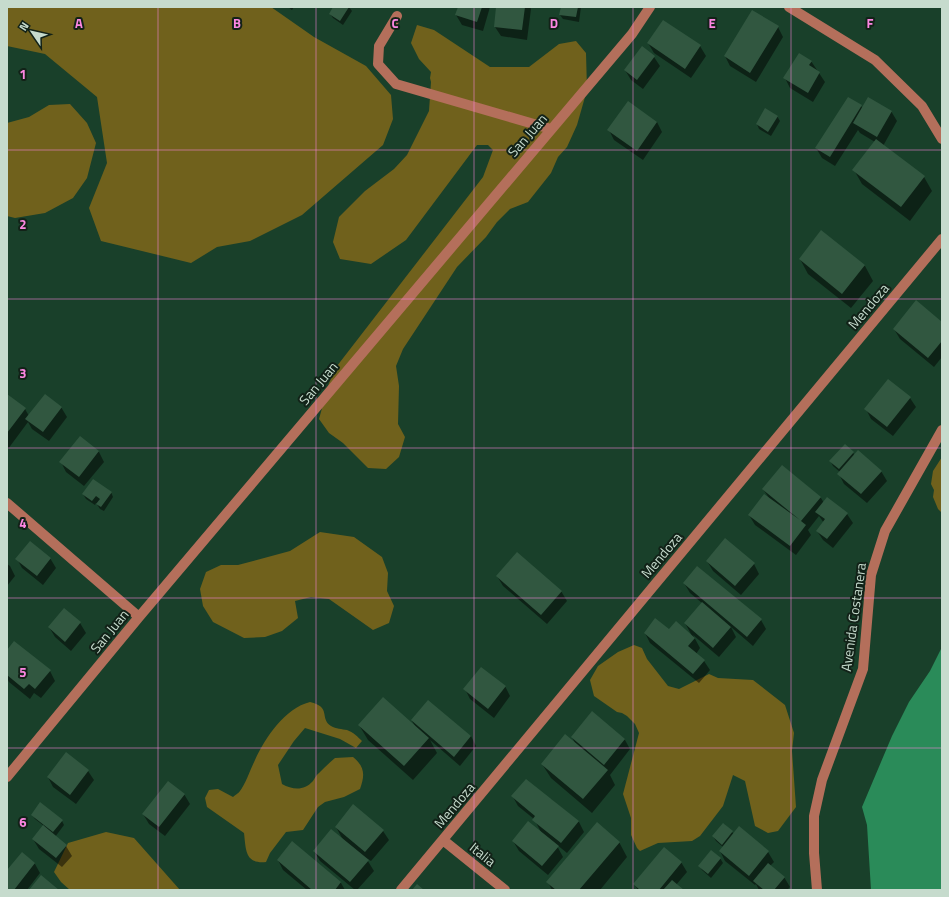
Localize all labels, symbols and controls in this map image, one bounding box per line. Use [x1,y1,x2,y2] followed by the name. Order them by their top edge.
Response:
[12,12,52,52] north arrow
[75,13,83,33] text: A
[233,13,241,33] text: B
[391,13,399,33] text: C
[550,13,558,33] text: D
[708,13,716,33] text: E
[867,13,874,33] text: F
[15,19,32,34] text: N
[19,64,27,84] text: 1
[502,109,552,161] street label: San Juan
[19,214,27,234] text: 2
[842,278,894,334] street label: Mendoza
[293,357,343,409] street label: San Juan
[19,363,27,383] text: 3
[19,513,27,533] text: 4
[635,527,687,583] street label: Mendoza
[835,561,871,673] street label: Avenida Costanera
[85,604,133,658] street label: San Juan
[19,662,27,682] text: 5
[428,777,480,833] street label: Mendoza
[19,812,27,832] text: 6
[465,837,501,871] street label: Italia

